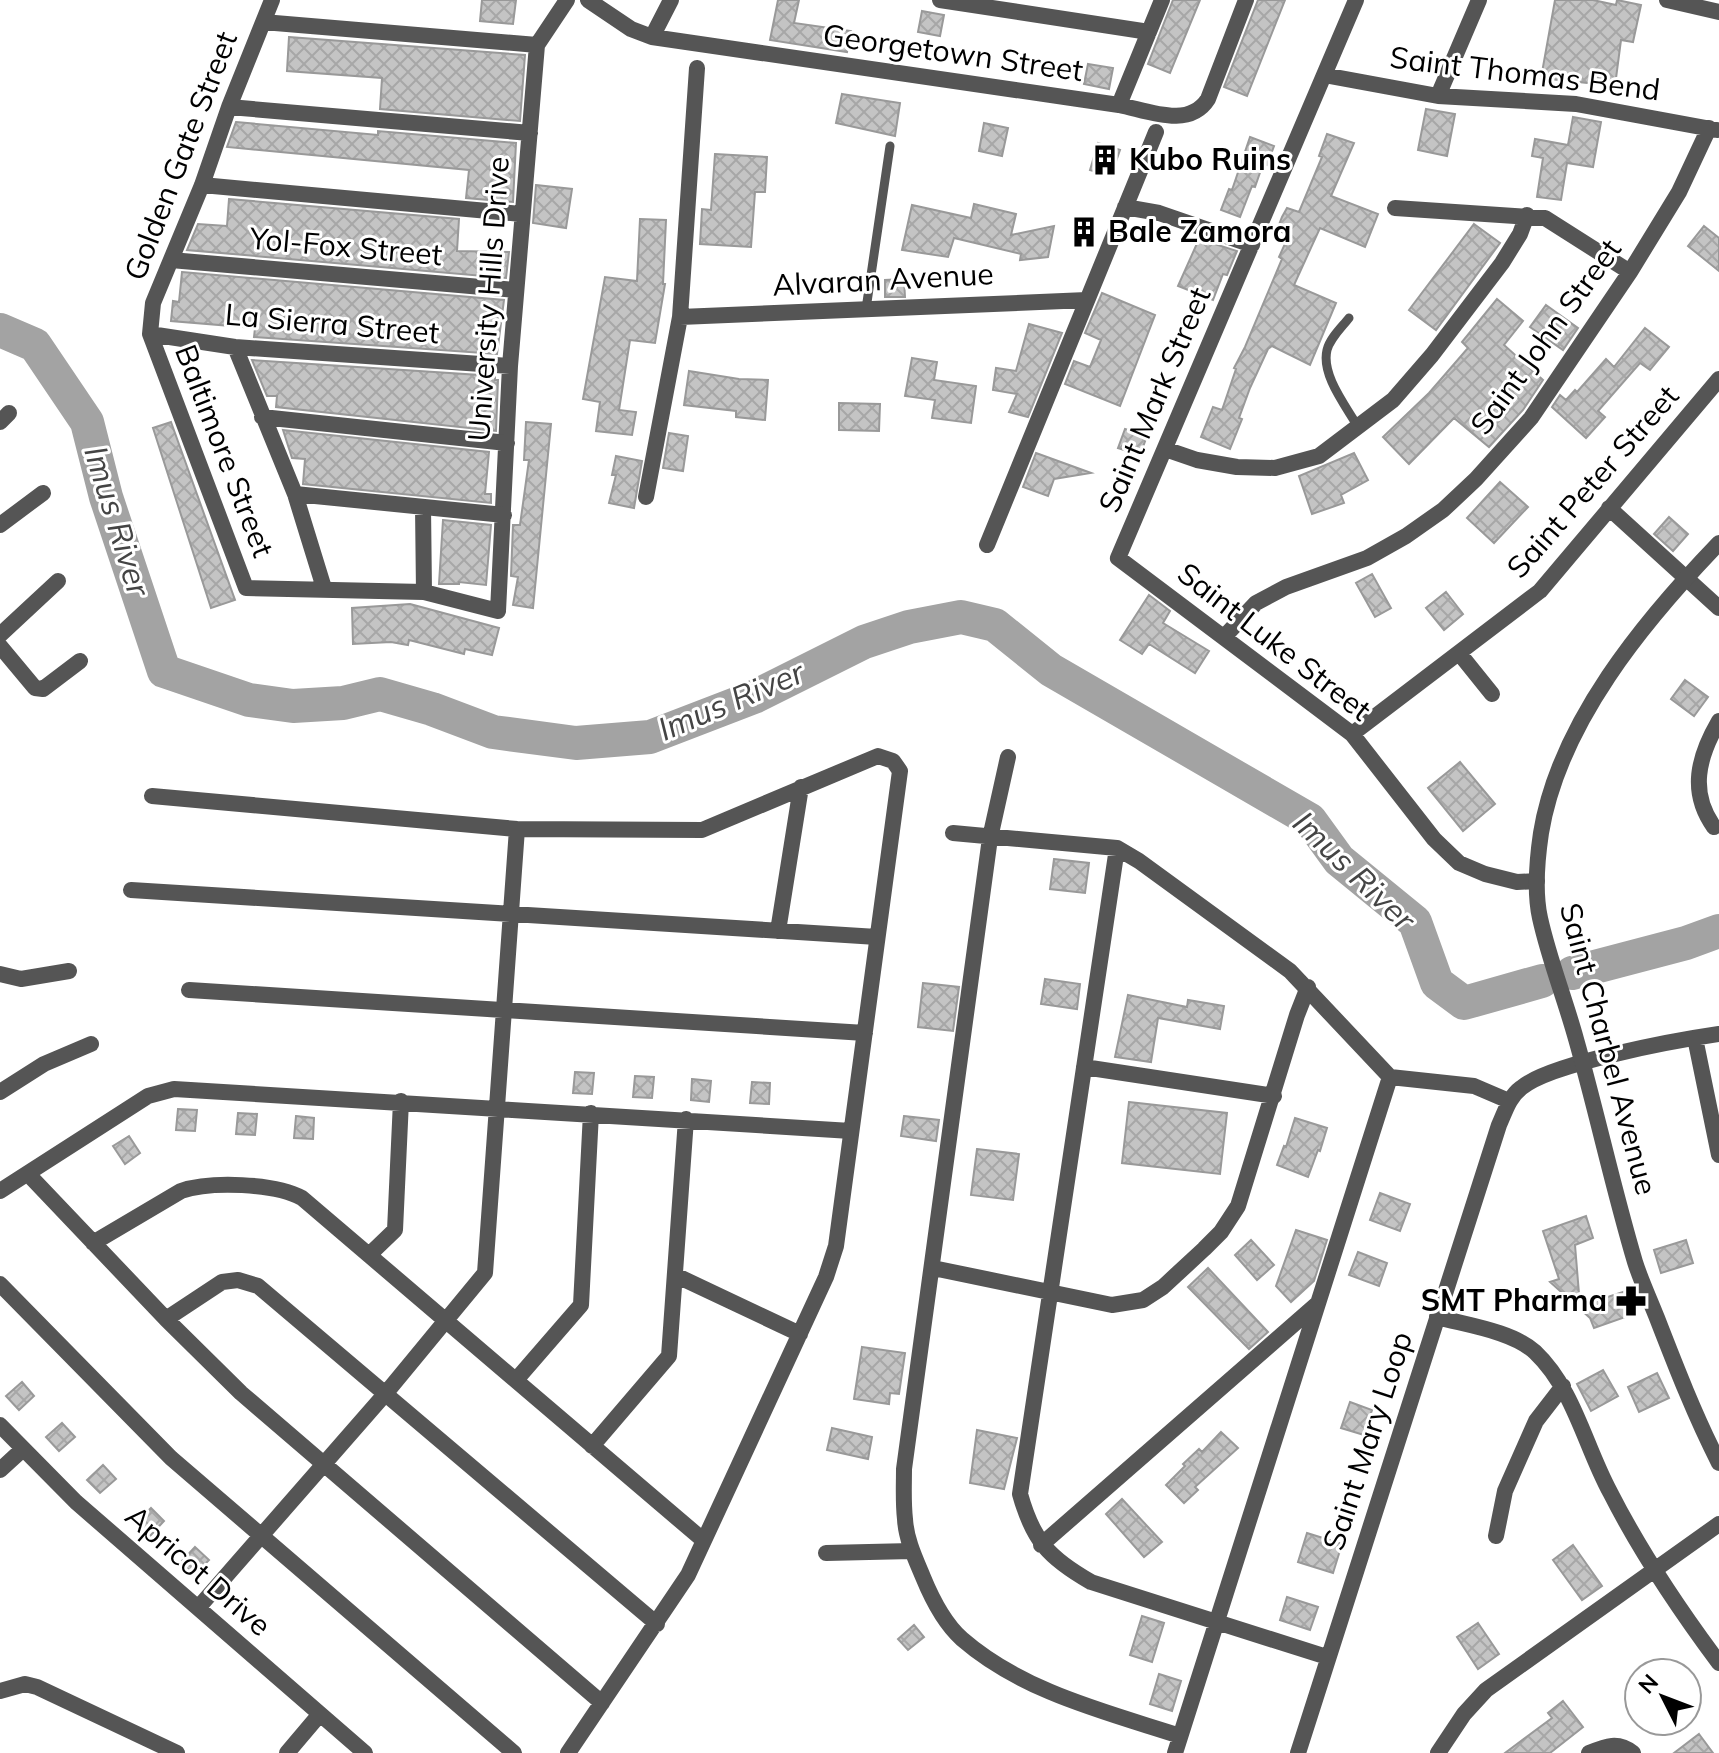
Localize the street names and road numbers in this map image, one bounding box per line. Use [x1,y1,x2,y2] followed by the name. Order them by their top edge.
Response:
[821,15,1086,89] street label: Georgetown Street
[115,26,245,285] street label: Golden Gate Street
[1388,38,1662,108] street label: Saint Thomas Bend
[459,155,517,443] street label: University Hills Drive
[247,219,444,273] street label: Yol-Fox Street
[1461,231,1629,442] street label: Saint John Street
[771,254,995,304] street label: Alvaran Avenue
[1090,281,1219,518] street label: Saint Mark Street
[223,295,441,351] street label: La Sierra Street
[167,339,283,562] street label: Baltimore Street
[1498,377,1686,586] street label: Saint Peter Street
[1170,554,1379,729] street label: Saint Luke Street
[1552,899,1666,1199] street label: Saint Charbel Avenue
[1314,1327,1420,1555] street label: Saint Mary Loop
[118,1497,279,1644] street label: Apricot Drive

